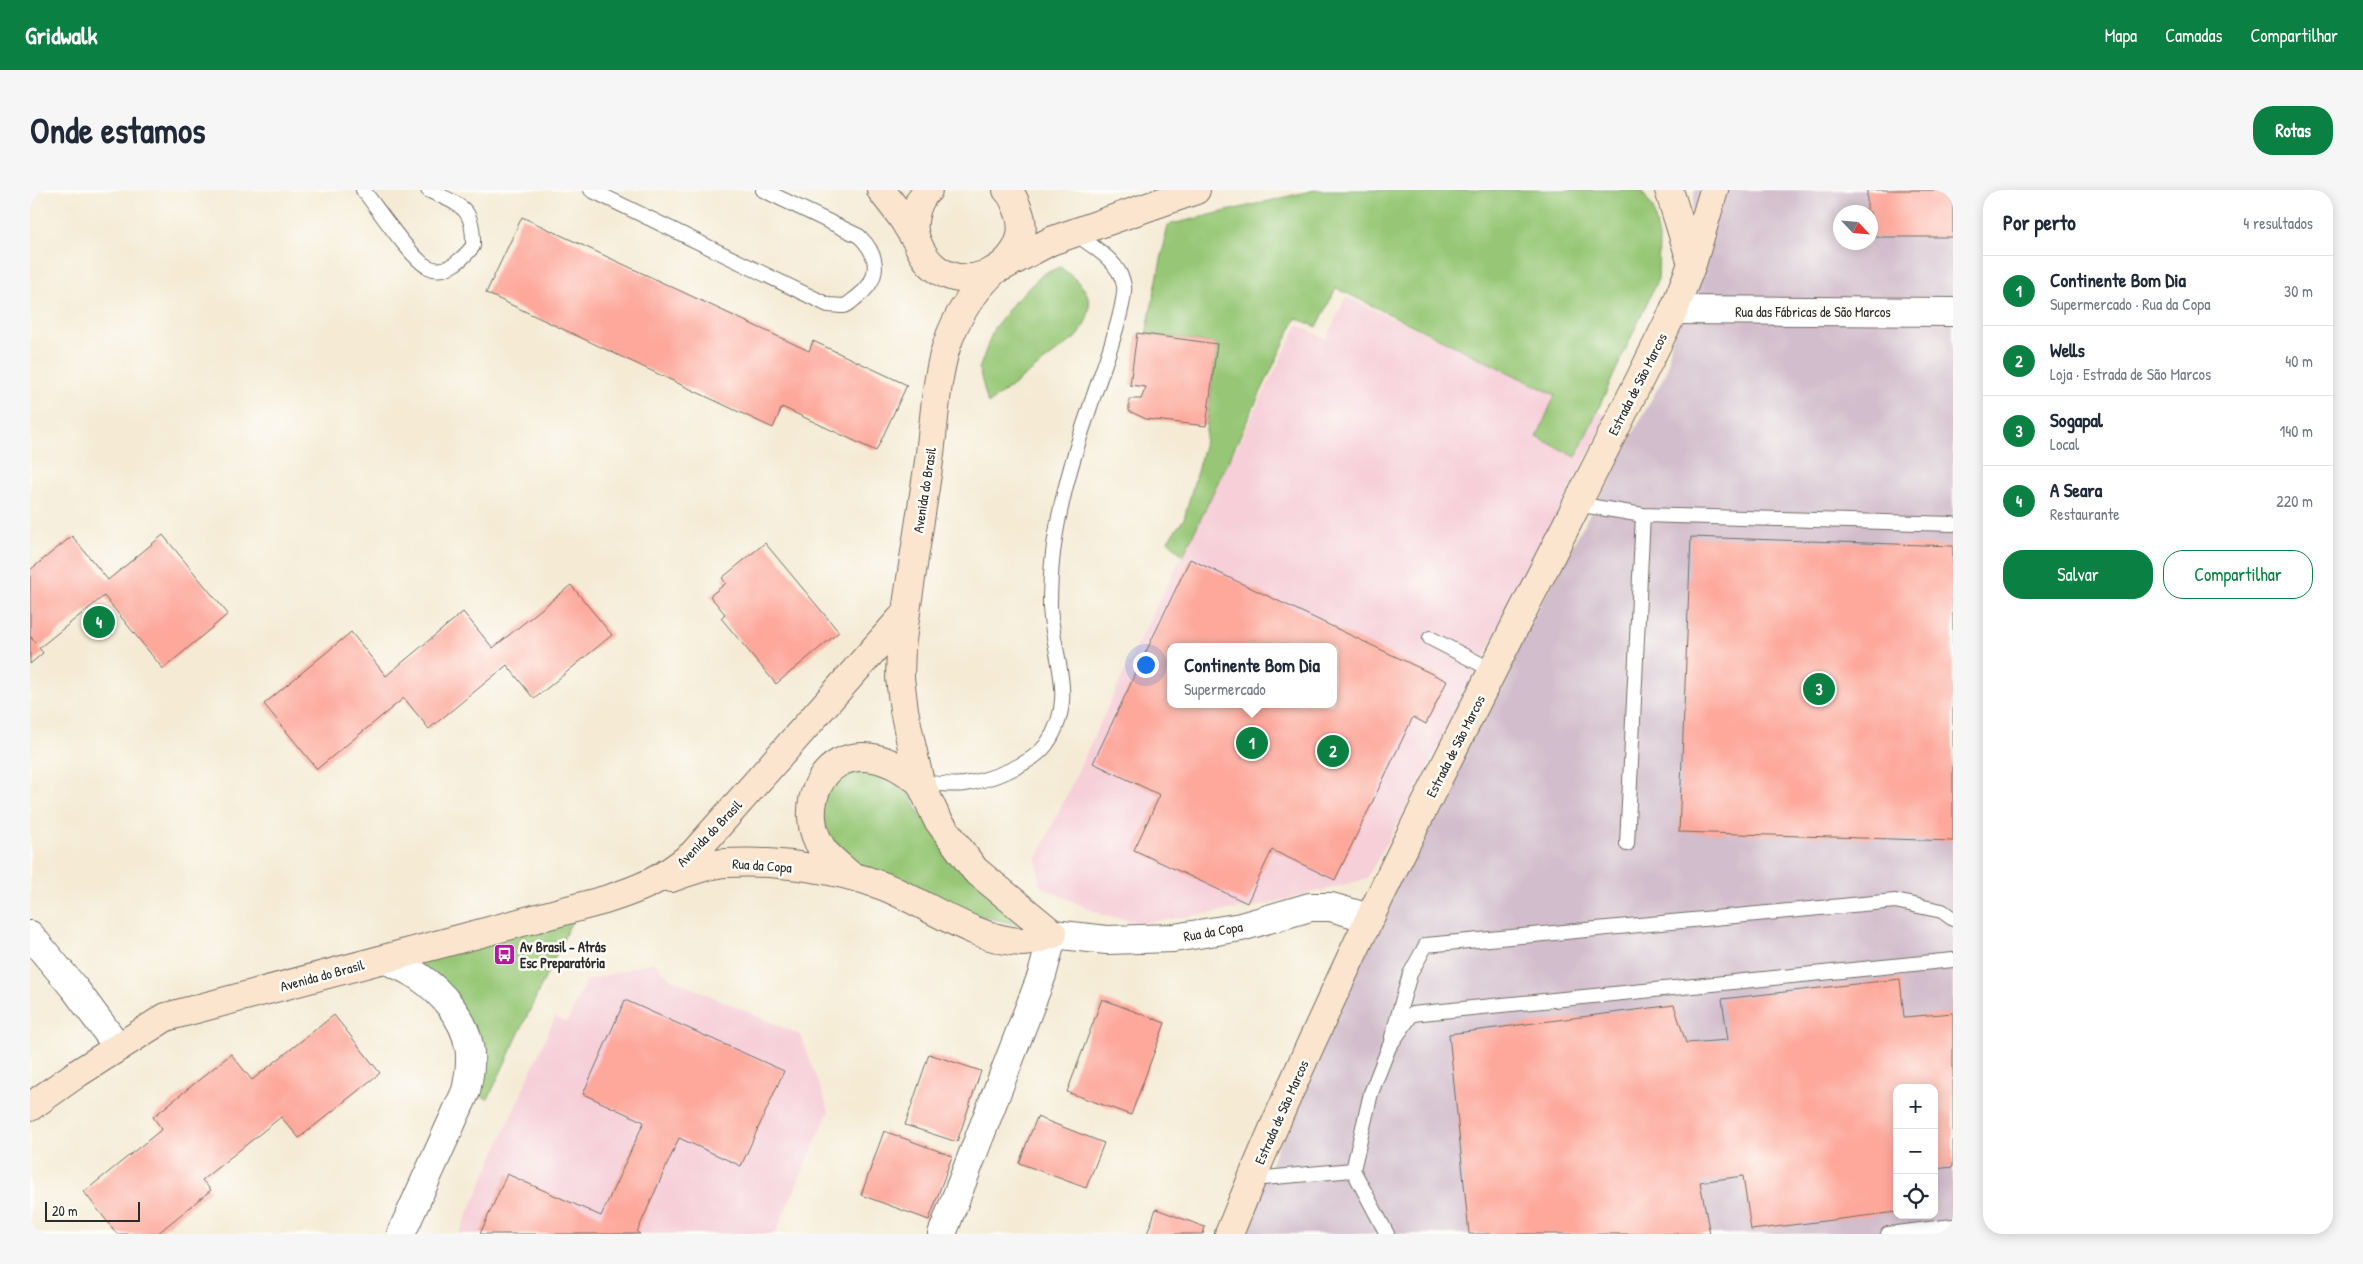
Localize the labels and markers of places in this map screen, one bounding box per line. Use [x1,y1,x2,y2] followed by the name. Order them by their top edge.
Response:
[83,603,115,641] pin: 4
[1803,670,1835,708] pin: 3
[1236,724,1268,762] pin: 1
[1317,732,1349,770] pin: 2
[520,937,606,974] place label: Av Brasil - Atrás Esc Preparatória
[492,942,516,966] bus stop icon: Av Brasil - Atrás Esc Preparatória

